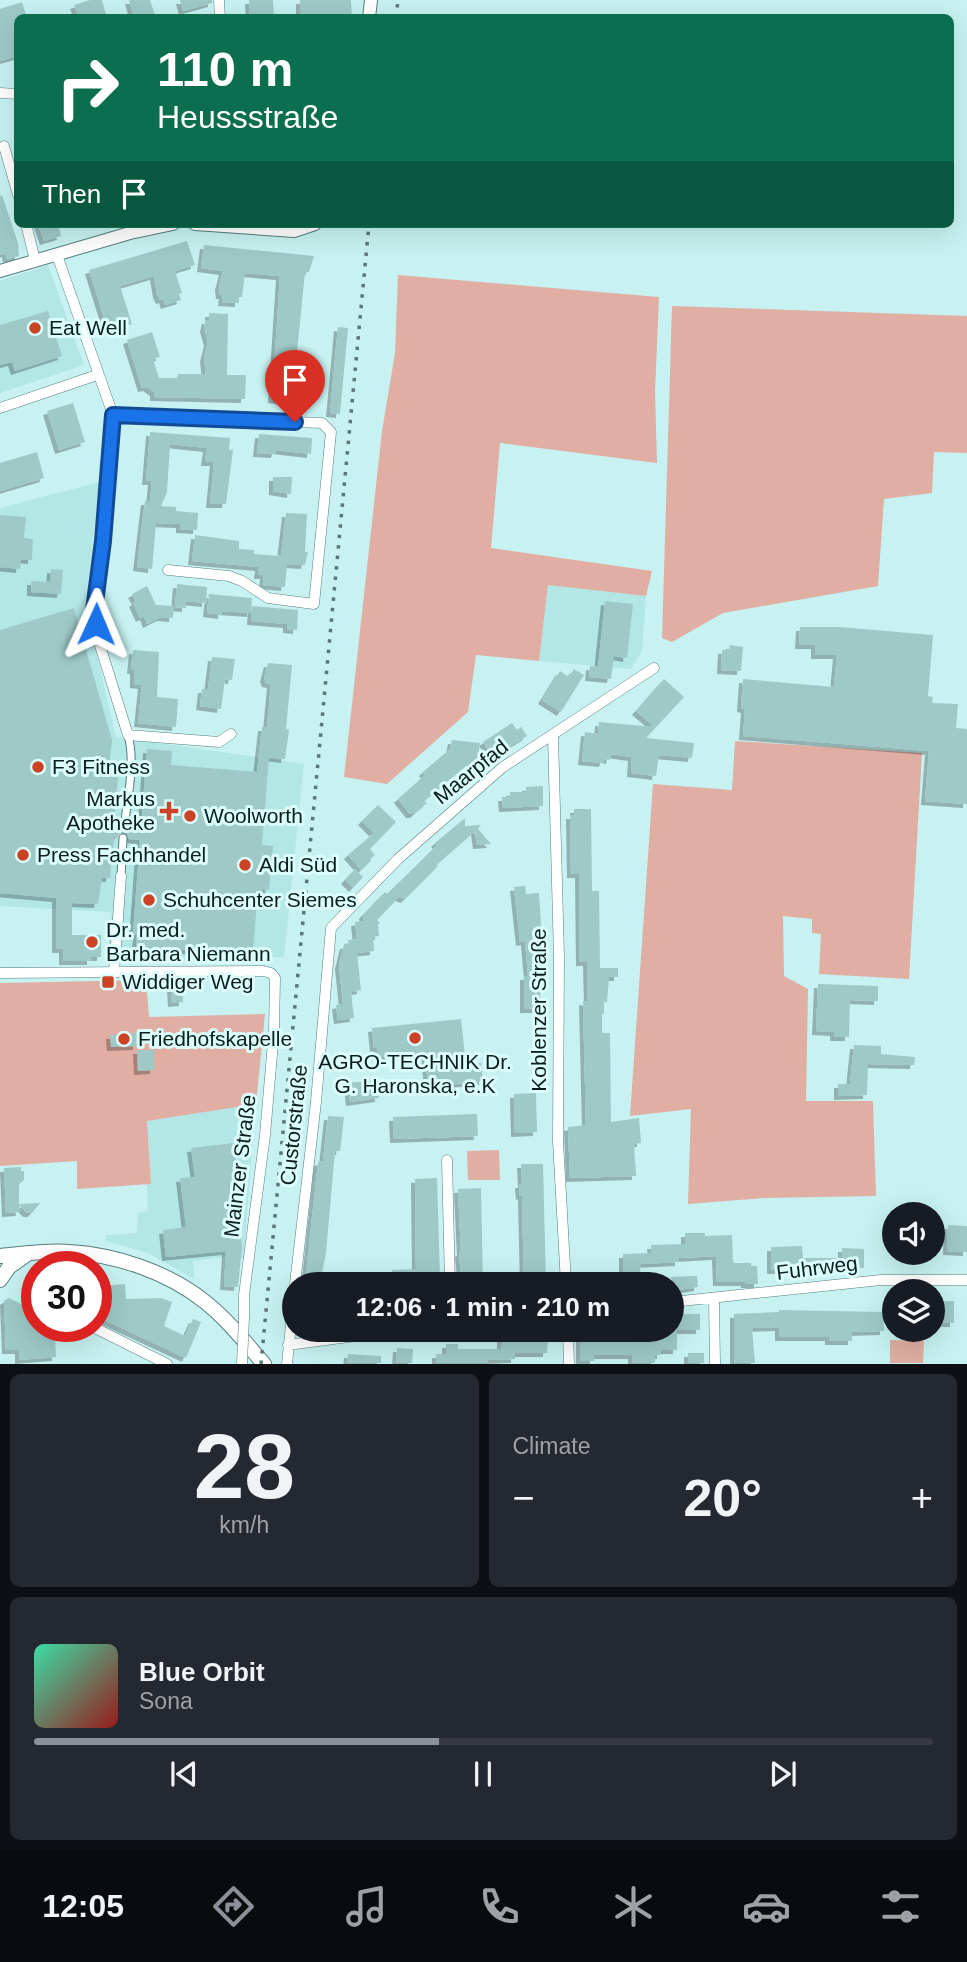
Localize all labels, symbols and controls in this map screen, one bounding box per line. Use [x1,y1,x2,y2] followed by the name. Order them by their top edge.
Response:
[42,42,133,133] icon: right
[157,42,293,96] text: 110 m
[157,99,338,135] text: Heussstraße
[115,175,153,213] icon: arrive
[42,179,101,209] text: Then
[49,316,127,339] place label: Eat Well
[27,320,43,336] marker: Eat Well
[265,350,325,422] pin
[276,361,314,399] icon: arrive
[59,587,133,661] position arrow
[429,735,512,808] street label: Maarpfad
[52,755,150,778] place label: F3 Fitness
[30,759,46,775] marker: F3 Fitness
[66,787,155,834] place label: Markus Apotheke
[161,803,177,819] marker: Markus Apotheke
[204,804,303,827] place label: Woolworth
[182,808,198,824] marker: Woolworth
[37,843,206,866] place label: Press Fachhandel
[15,847,31,863] marker: Press Fachhandel
[259,853,337,876] place label: Aldi Süd
[237,857,253,873] marker: Aldi Süd
[163,888,357,911] place label: Schuhcenter Siemes
[141,892,157,908] marker: Schuhcenter Siemes
[106,918,271,965] place label: Dr. med. Barbara Niemann
[527,928,550,1092] street label: Koblenzer Straße
[84,934,100,950] marker: Dr. med. Barbara Niemann
[122,970,254,993] place label: Widdiger Weg
[100,974,116,990] marker: Widdiger Weg
[138,1027,292,1050] place label: Friedhofskapelle
[407,1030,423,1046] marker: AGRO-TECHNIK Dr. G. Haronska, e.K
[116,1031,132,1047] marker: Friedhofskapelle
[318,1050,512,1097] place label: AGRO-TECHNIK Dr. G. Haronska, e.K
[276,1063,311,1187] street label: Custorstraße
[219,1093,260,1239] street label: Mainzer Straße
[882,1202,945,1342] map controls
[882,1202,945,1265] button: sound
[21,1251,112,1342] speed limit sign: 30
[775,1251,859,1284] street label: Fuhrweg
[882,1279,945,1342] button: layers
[356,1292,610,1322] text: 12:06 · 1 min · 210 m
[194,1416,295,1517] text: 28
[513,1433,590,1459] text: Climate
[683,1469,762,1527] text: 20°
[513,1477,535,1519] text: −
[911,1477,933,1519] text: +
[219,1512,269,1538] text: km/h
[139,1657,265,1687] text: Blue Orbit
[139,1688,193,1714] text: Sona
[165,1755,203,1793] icon: previous
[464,1755,502,1793] icon: pause
[764,1755,802,1793] icon: next
[209,1882,258,1931] icon: directions
[342,1882,391,1931] icon: music
[475,1882,524,1931] icon: phone
[609,1882,658,1931] icon: climate
[742,1882,791,1931] icon: car
[876,1882,925,1931] icon: filters
[42,1888,124,1924] text: 12:05

